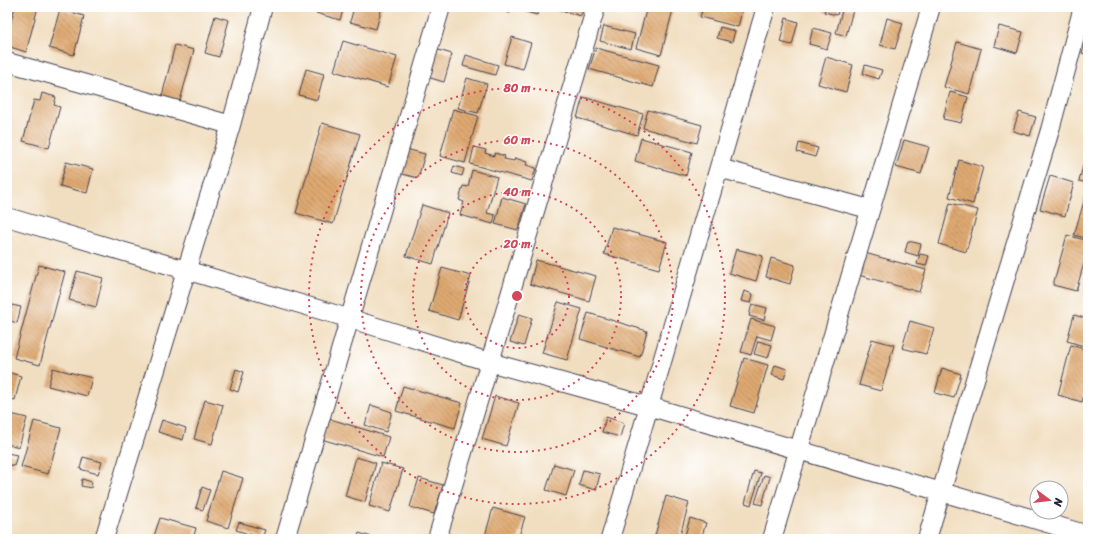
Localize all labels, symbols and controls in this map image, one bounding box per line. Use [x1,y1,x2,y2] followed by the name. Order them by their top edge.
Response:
[502,77,531,99] text: 80 m
[503,129,531,151] text: 60 m
[502,181,531,203] text: 40 m
[503,233,531,255] text: 20 m
[510,289,524,303] centre of rings
[1029,480,1069,520] north arrow
[1048,495,1069,509] text: N

